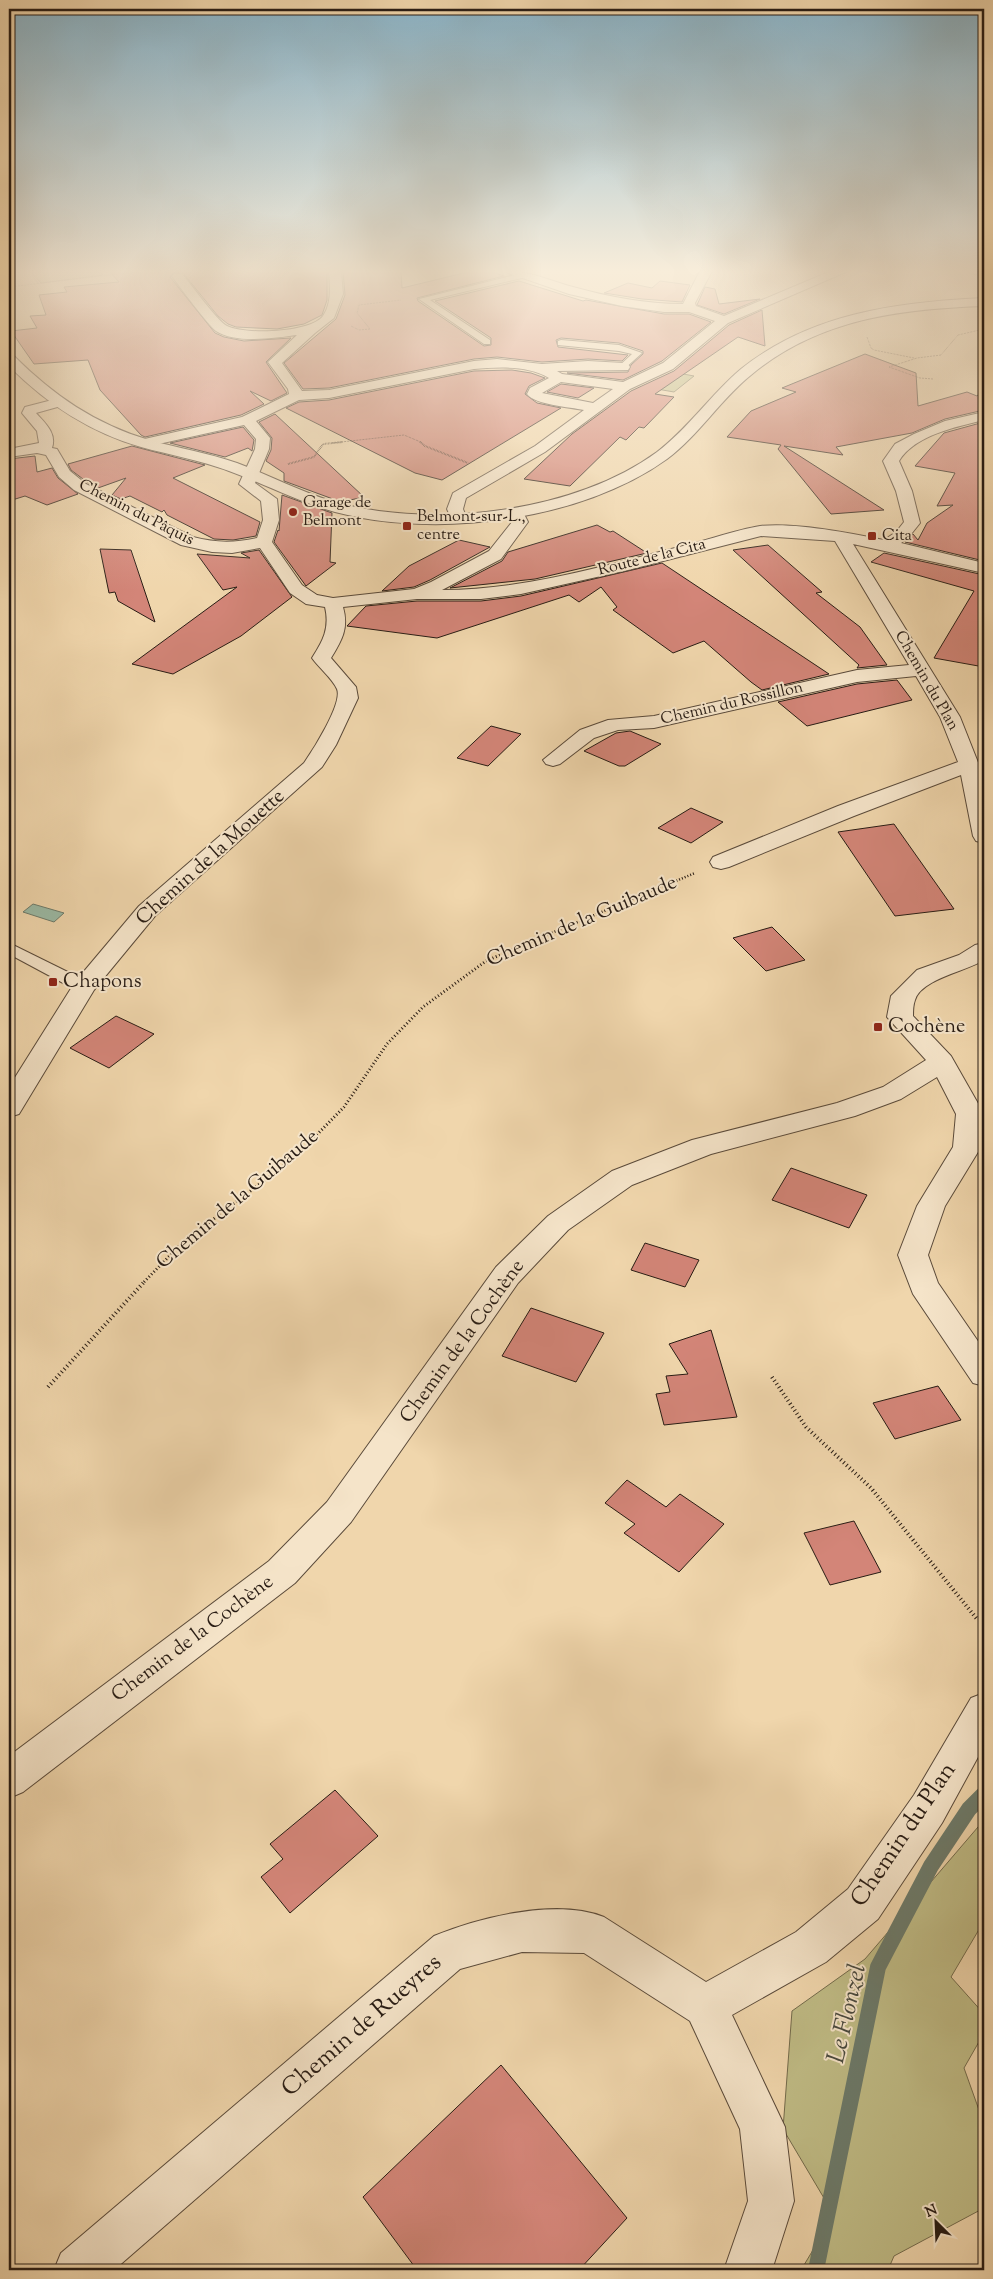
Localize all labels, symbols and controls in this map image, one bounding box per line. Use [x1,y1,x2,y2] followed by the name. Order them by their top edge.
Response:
[74,474,198,552] street label: Chemin du Pâquis
[303,492,371,533] place label: Garage de Belmont
[287,506,299,518] marker: Garage de Belmont
[417,506,526,547] place label: Belmont-sur-L., centre
[401,520,413,532] marker: Belmont-sur-L., centre
[882,525,913,548] place label: Cita
[866,530,878,542] marker: Cita
[596,533,709,583] street label: Route de la Cita
[888,627,964,736] street label: Chemin du Plan
[658,676,806,732] street label: Chemin du Rossillon
[130,783,292,933] street label: Chemin de la Mouette
[482,869,682,975] street label: Chemin de la Guibaude
[63,968,142,997] place label: Chapons
[47,976,59,988] marker: Chapons
[888,1013,965,1042] place label: Cochène
[872,1021,884,1033] marker: Cochène
[150,1123,326,1277] street label: Chemin de la Guibaude
[394,1254,532,1430] street label: Chemin de la Cochène
[106,1568,280,1710] street label: Chemin de la Cochène
[843,1756,965,1914] street label: Chemin du Plan
[274,1947,450,2105] street label: Chemin de Rueyres
[819,1961,877,2067] water label: Le Flonzel
[910,2196,960,2246] north arrow
[922,2201,941,2223] text: N

